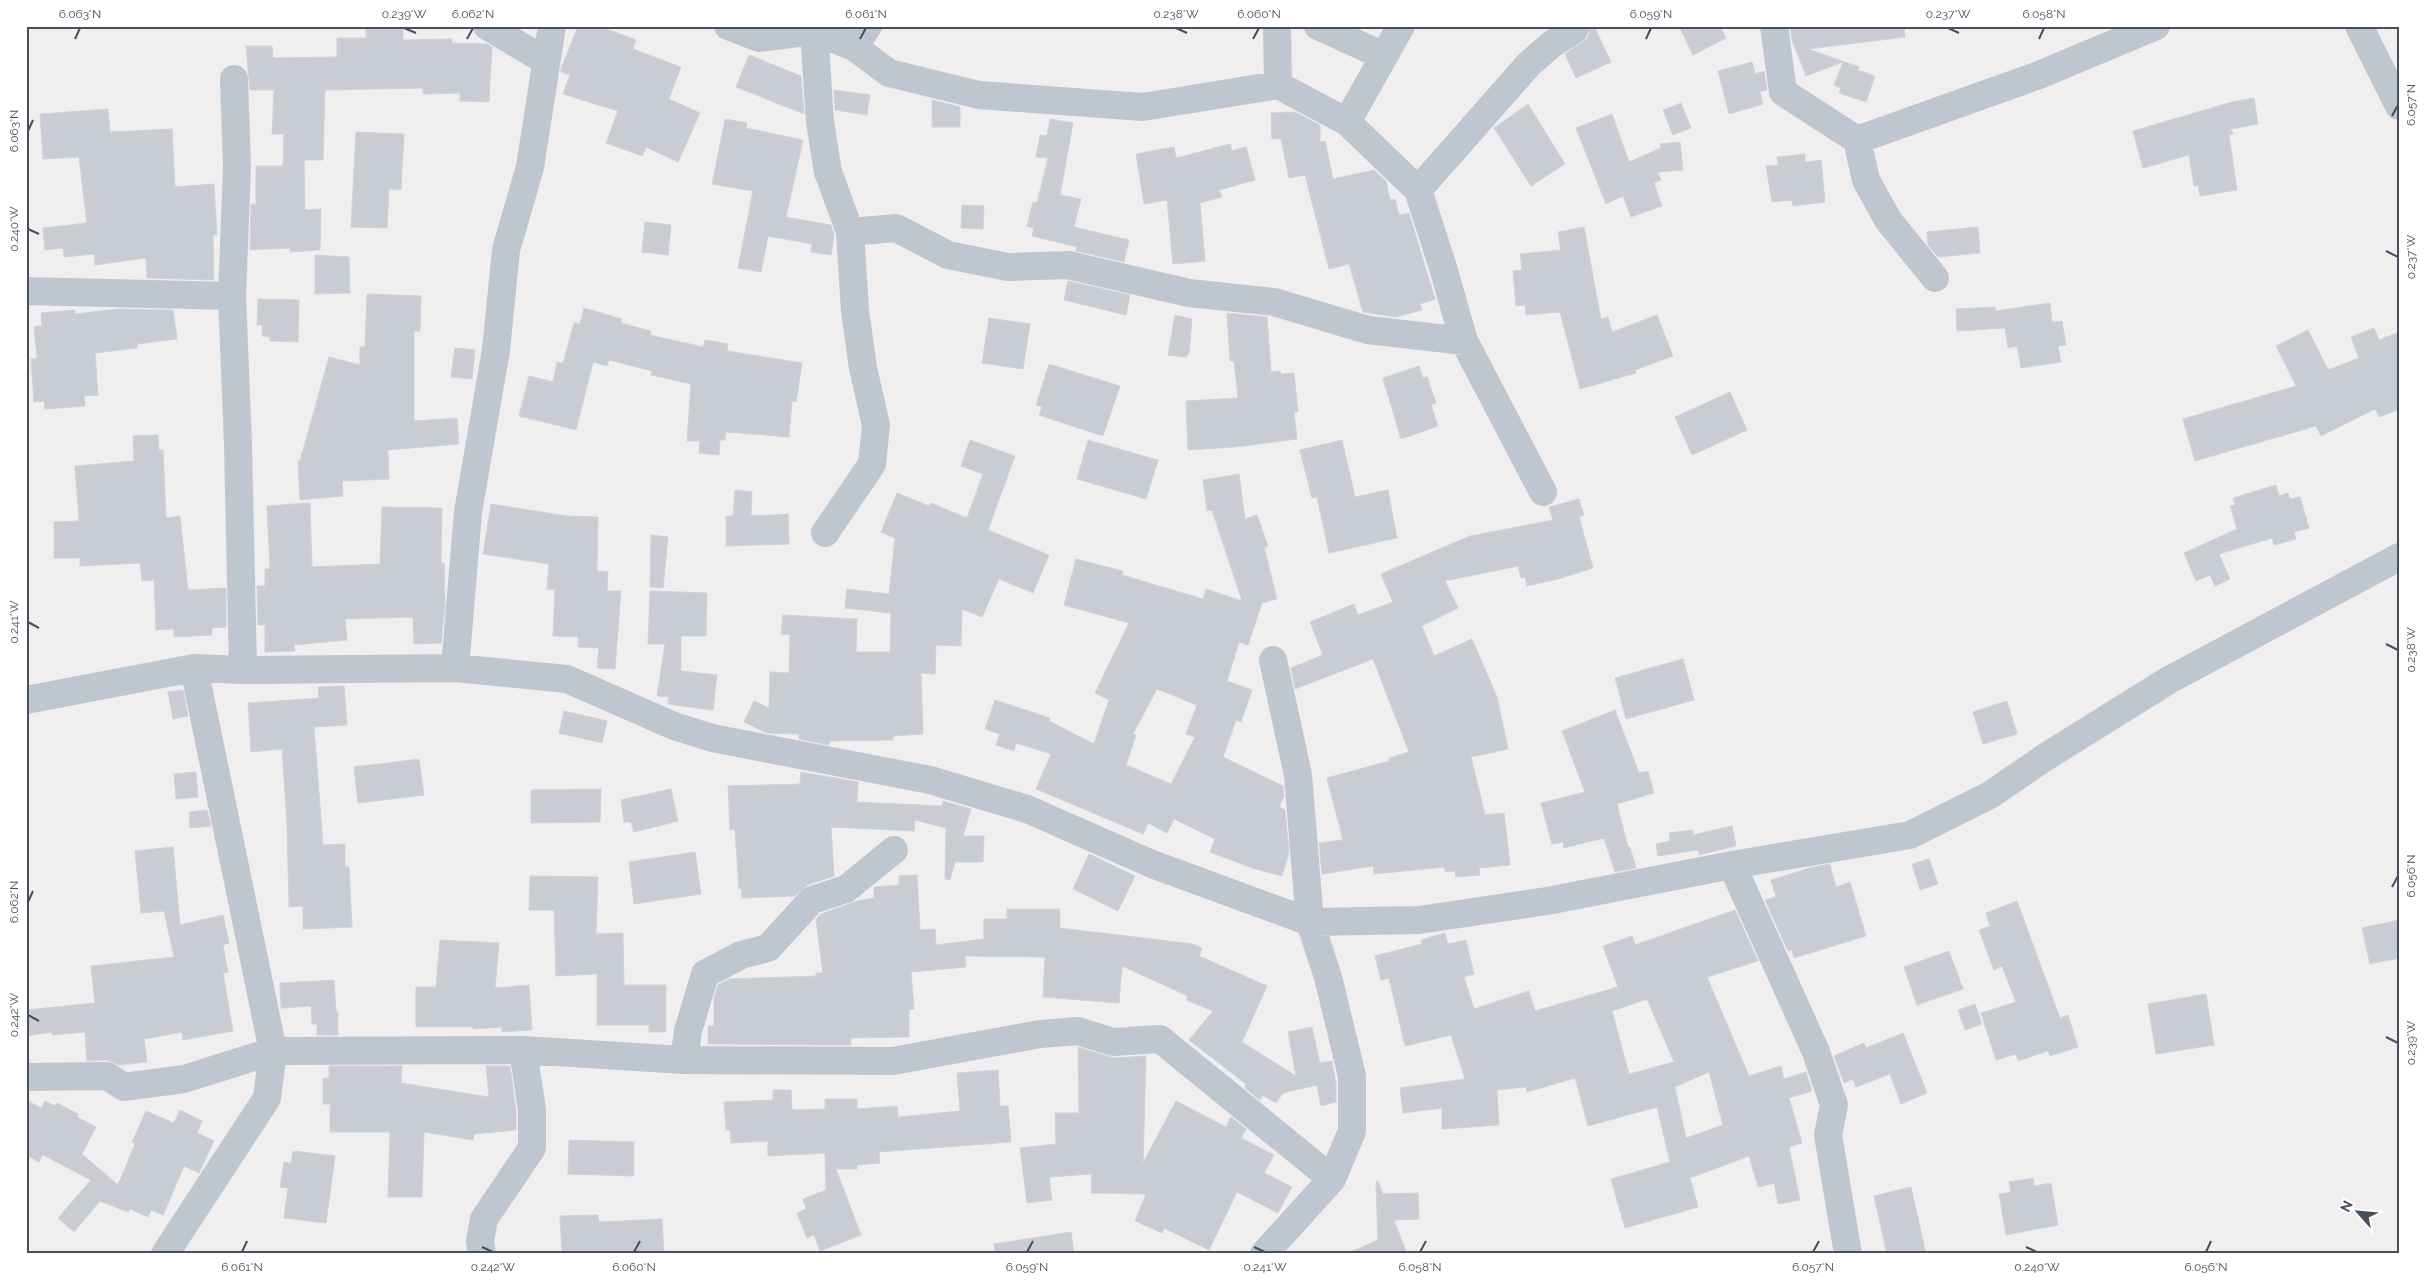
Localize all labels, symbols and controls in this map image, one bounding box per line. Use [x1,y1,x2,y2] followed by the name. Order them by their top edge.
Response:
[59,7,101,21] text: 6.063°N
[382,7,427,21] text: 0.239°W
[452,7,494,21] text: 6.062°N
[845,7,887,21] text: 6.061°N
[1153,7,1199,21] text: 0.238°W
[1237,7,1281,21] text: 6.060°N
[1630,7,1672,21] text: 6.059°N
[1926,7,1971,21] text: 0.237°W
[2023,7,2065,21] text: 6.058°N
[2404,84,2418,126] text: 6.057°N
[7,110,21,152] text: 6.063°N
[7,206,21,252] text: 0.240°W
[2404,234,2418,279] text: 0.237°W
[7,600,21,644] text: 0.241°W
[2404,627,2418,673] text: 0.238°W
[2404,854,2418,898] text: 6.056°N
[7,881,21,923] text: 6.062°N
[7,992,21,1037] text: 0.242°W
[2404,1020,2418,1065] text: 0.239°W
[2332,1188,2382,1238] north arrow
[2337,1198,2356,1214] text: N
[221,1260,263,1274] text: 6.061°N
[471,1260,516,1274] text: 0.242°W
[612,1260,656,1274] text: 6.060°N
[1006,1260,1048,1274] text: 6.059°N
[1243,1260,1287,1274] text: 0.241°W
[1399,1260,1441,1274] text: 6.058°N
[1792,1260,1834,1274] text: 6.057°N
[2014,1260,2060,1274] text: 0.240°W
[2184,1260,2228,1274] text: 6.056°N

